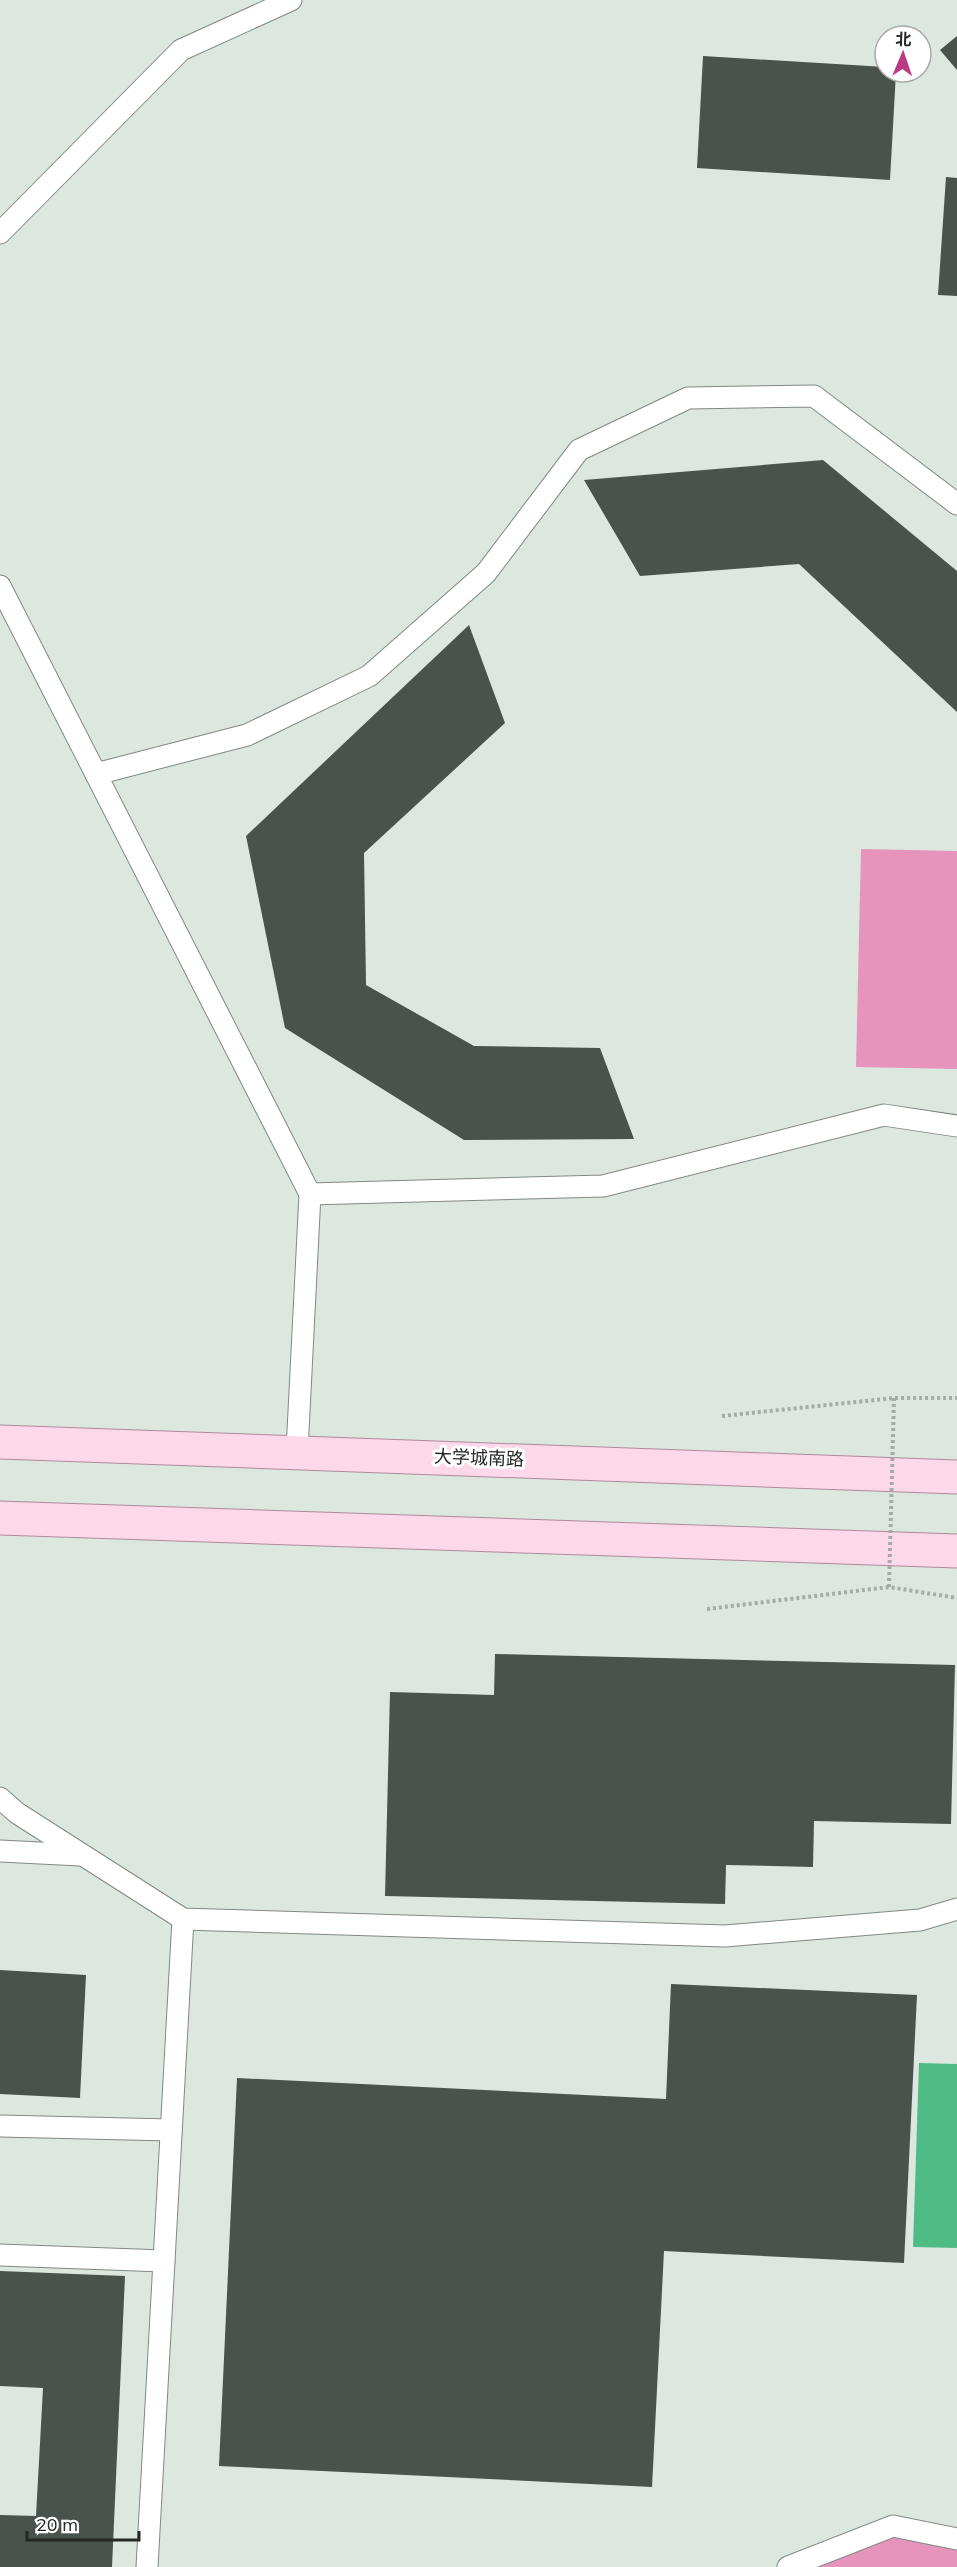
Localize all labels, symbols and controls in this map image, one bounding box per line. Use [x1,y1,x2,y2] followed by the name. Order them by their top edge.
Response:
[873,24,933,84] north arrow
[895,29,912,49] text: 北
[434,1444,524,1471] street label: 大学城南路
[27,2504,140,2542] scale bar
[36,2513,78,2536] text: 20 m

